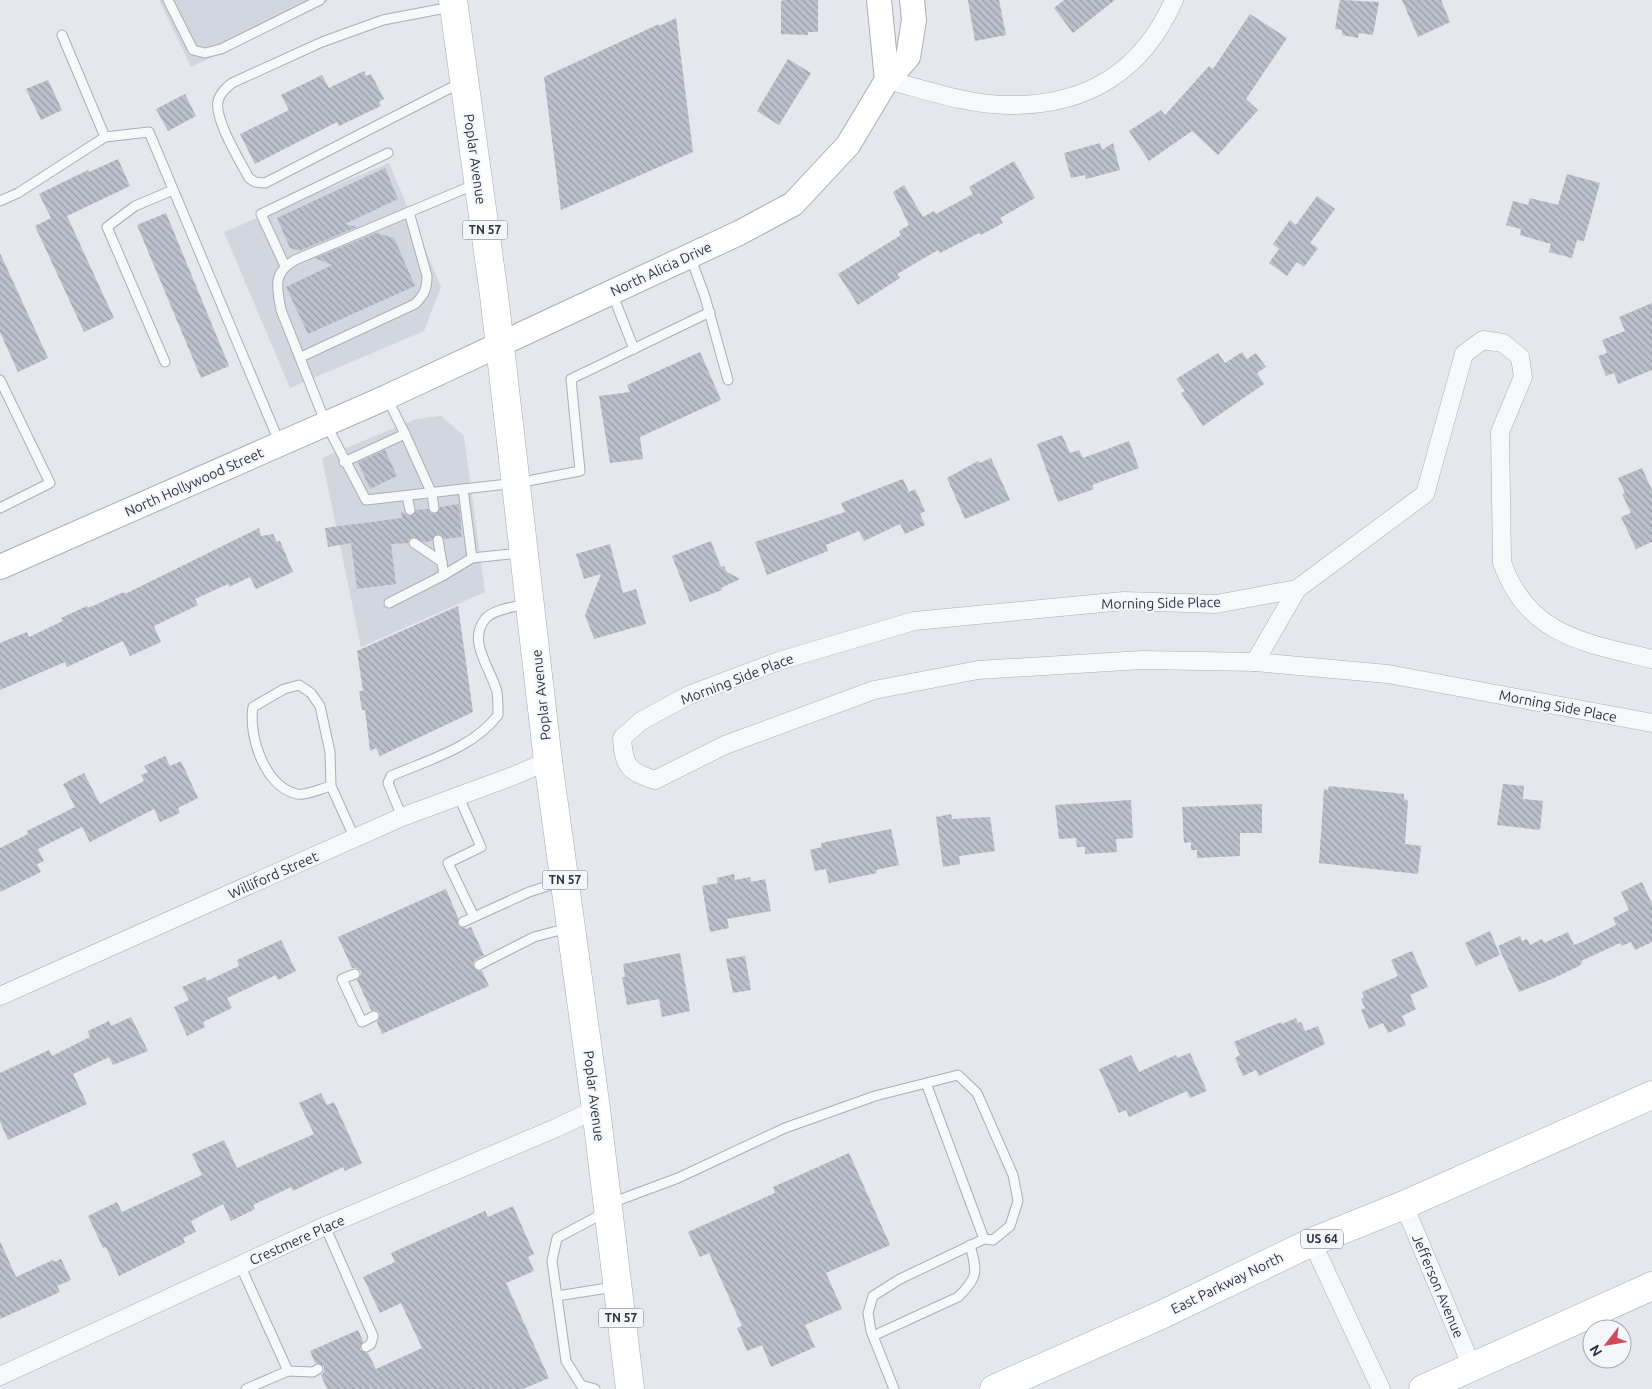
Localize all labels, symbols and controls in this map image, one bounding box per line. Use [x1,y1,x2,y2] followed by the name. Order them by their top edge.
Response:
[461,113,489,205] street label: Poplar Avenue
[462,220,508,240] road number: TN 57
[608,239,714,299] street label: North Alicia Drive
[122,444,266,520] street label: North Hollywood Street
[1101,594,1221,612] street label: Morning Side Place
[528,649,554,741] street label: Poplar Avenue
[678,650,796,708] street label: Morning Side Place
[1498,687,1618,725] street label: Morning Side Place
[226,848,321,902] street label: Williford Street
[542,870,588,890] road number: TN 57
[581,1050,607,1142] street label: Poplar Avenue
[247,1212,347,1268] street label: Crestmere Place
[1301,1230,1343,1248] road number: US 64
[1409,1232,1467,1340] street label: Jefferson Avenue
[1168,1249,1286,1317] street label: East Parkway North
[598,1309,644,1328] road number: TN 57
[1582,1319,1632,1369] north arrow
[1586,1342,1605,1359] text: N

